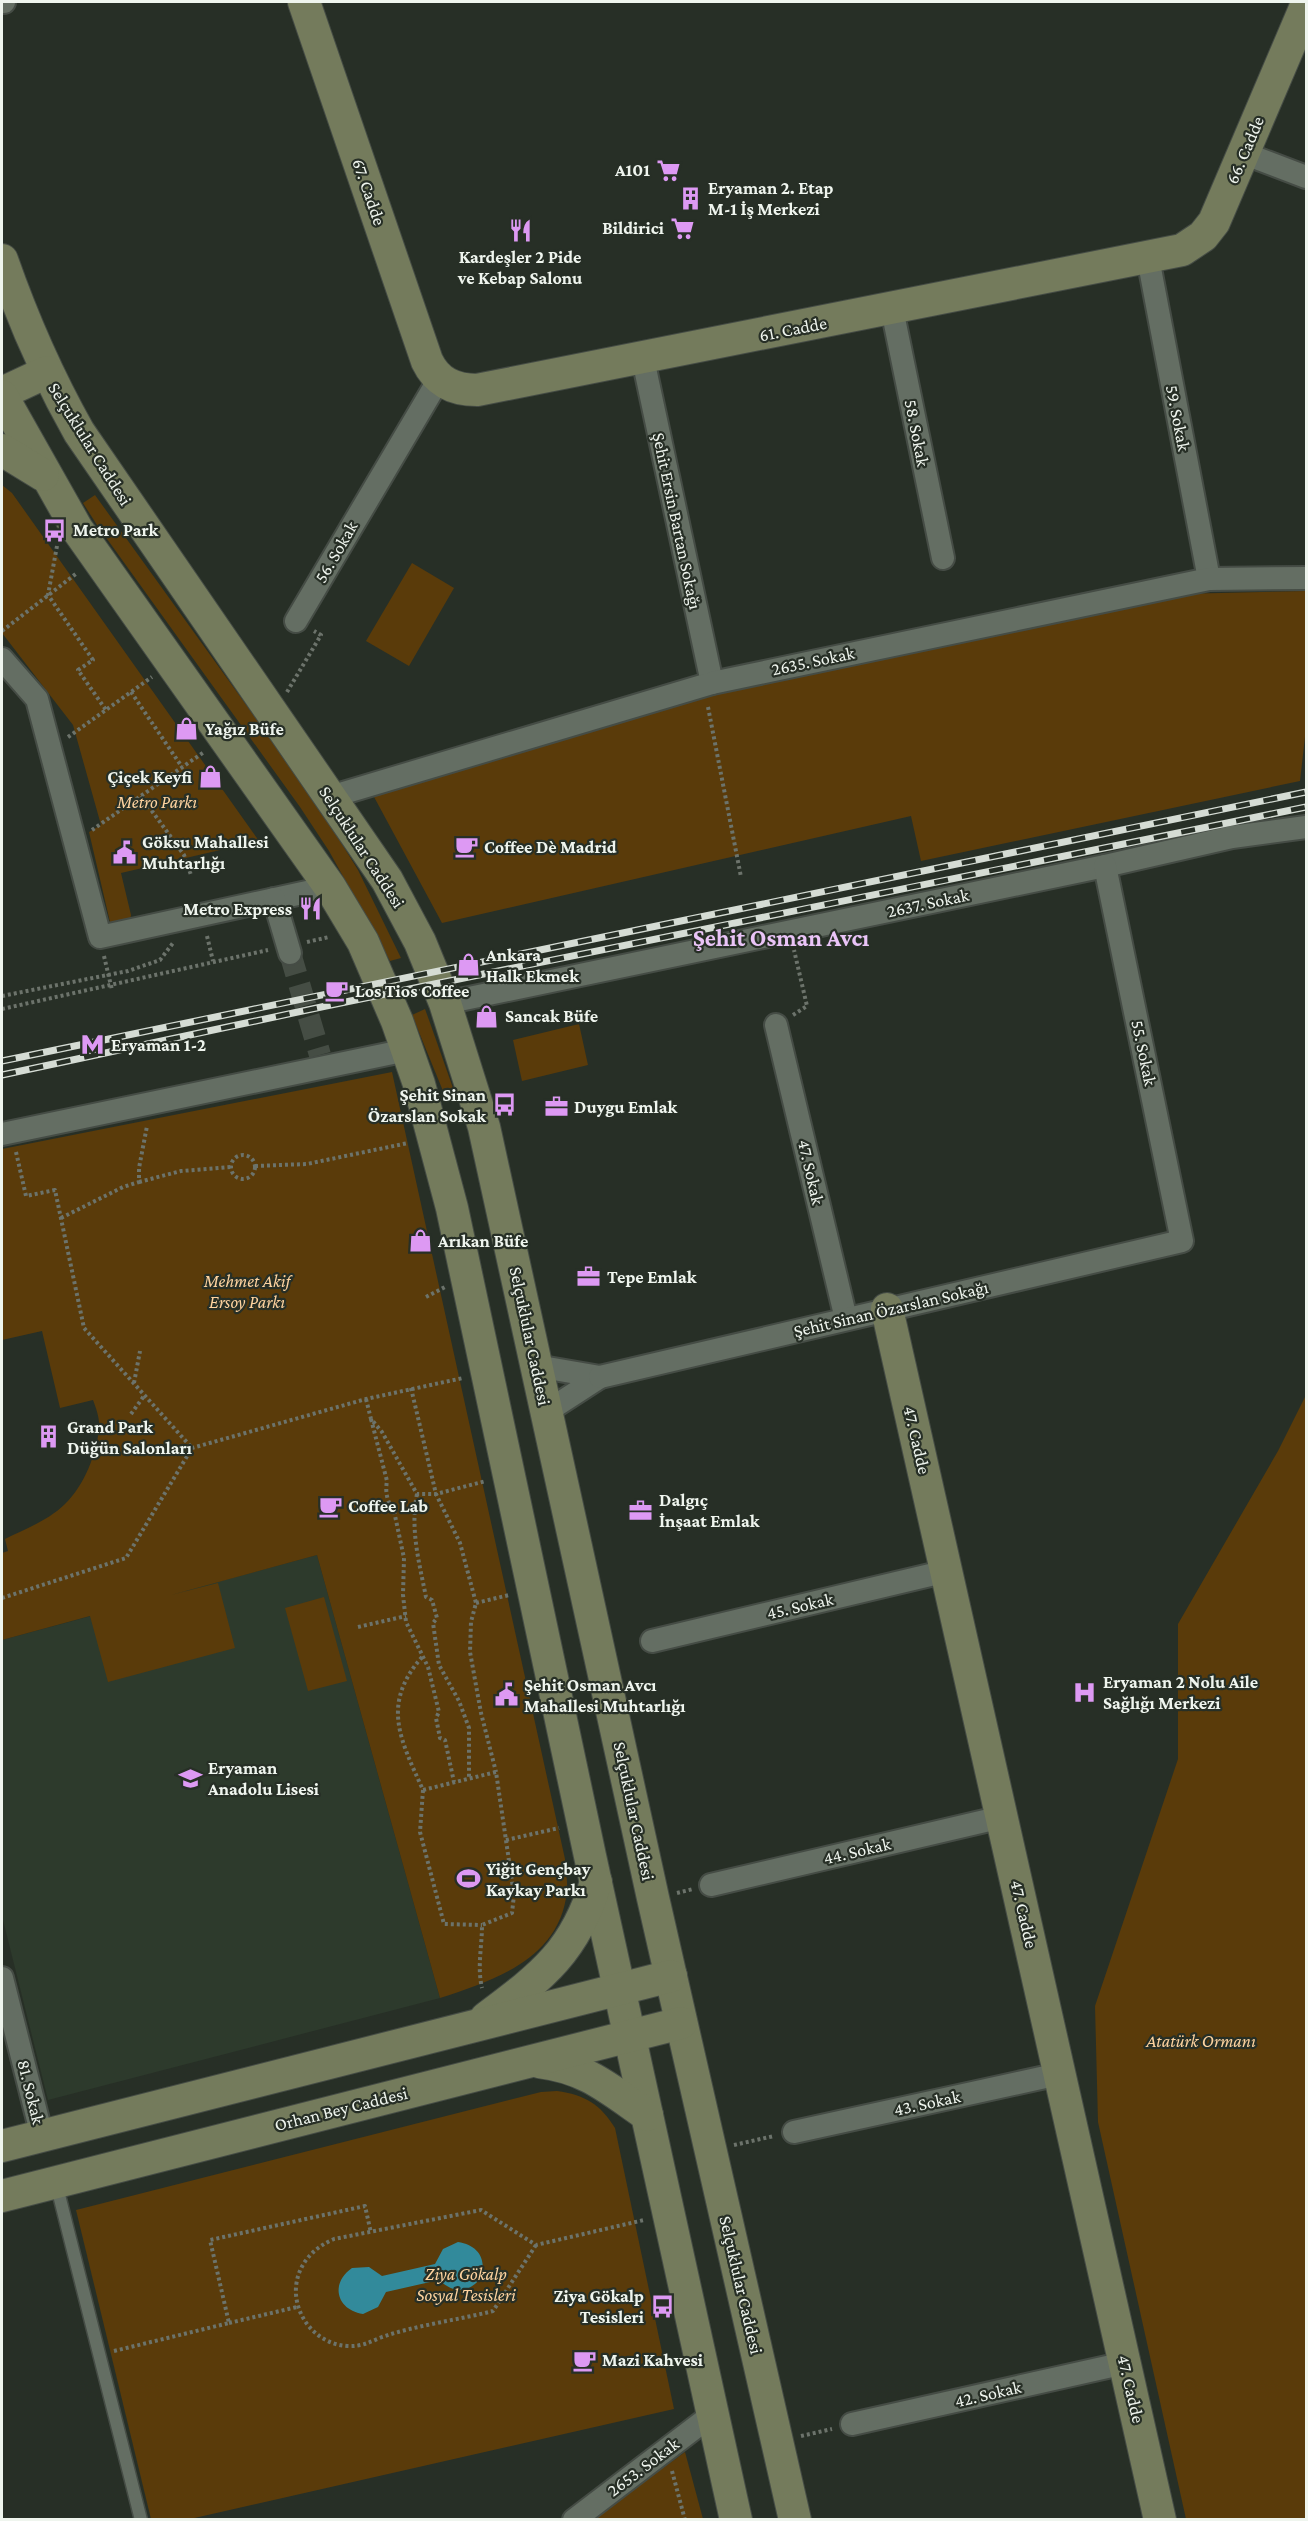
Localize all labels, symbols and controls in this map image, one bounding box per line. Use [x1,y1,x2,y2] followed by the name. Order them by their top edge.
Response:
[1222,113,1268,187] street label: 66. Cadde
[348,156,390,228] street label: 67. Cadde
[655,157,681,183] supermarket icon: A101
[614,160,650,180] place label: A101
[708,178,834,219] place label: Eryaman 2. Etap M-1 İş Merkezi
[677,185,703,211] building icon: Eryaman 2. Etap M-1 İş Merkezi
[669,215,695,241] supermarket icon: Bildirici
[507,218,533,244] restaurant icon: Kardeşler 2 Pide ve Kebap Salonu
[602,218,665,238] place label: Bildirici
[457,247,583,288] place label: Kardeşler 2 Pide ve Kebap Salonu
[758,313,829,345] street label: 61. Cadde
[44,379,136,509] street label: Selçuklular Caddesi
[1162,383,1194,453] street label: 59. Sokak
[901,398,933,469] street label: 58. Sokak
[648,431,706,612] street label: Şehit Ersin Bartan Sokağı
[42,517,68,543] bus stop icon: Metro Park
[310,517,362,586] street label: 56. Sokak
[73,520,159,540] place label: Metro Park
[770,642,857,680] street label: 2635. Sokak
[174,716,200,742] shop icon: Yağız Büfe
[205,719,284,739] place label: Yağız Büfe
[197,764,223,790] shop icon: Çiçek Keyfi
[107,767,192,787] place label: Çiçek Keyfi
[315,782,409,912] street label: Selçuklular Caddesi
[116,792,197,812] park label: Metro Parkı
[142,832,269,873] place label: Göksu Mahallesi Muhtarlığı
[453,834,479,860] cafe icon: Coffee Dè Madrid
[484,837,617,857] place label: Coffee Dè Madrid
[111,839,137,865] public building icon: Göksu Mahallesi Muhtarlığı
[885,884,971,921] street label: 2637. Sokak
[297,896,323,922] restaurant icon: Metro Express
[183,899,292,919] place label: Metro Express
[693,924,869,951] district label: Şehit Osman Avcı
[485,945,579,986] place label: Ankara Halk Ekmek
[455,952,481,978] shop icon: Ankara Halk Ekmek
[324,978,350,1004] cafe icon: Los Tios Coffee
[355,981,469,1001] place label: Los Tios Coffee
[474,1003,500,1029] shop icon: Sancak Büfe
[505,1006,598,1026] place label: Sancak Büfe
[1127,1018,1161,1088] street label: 55. Sokak
[80,1032,106,1058] metro station icon: Eryaman 1-2
[111,1035,206,1055] place label: Eryaman 1-2
[368,1085,487,1126] place label: Şehit Sinan Özarslan Sokak
[491,1092,517,1118] bus stop icon: Şehit Sinan Özarslan Sokak
[543,1094,569,1120] office icon: Duygu Emlak
[574,1097,677,1117] place label: Duygu Emlak
[794,1137,828,1207] street label: 47. Sokak
[407,1228,433,1254] shop icon: Arıkan Büfe
[437,1231,528,1251] place label: Arıkan Büfe
[576,1264,602,1290] office icon: Tepe Emlak
[506,1265,555,1407] street label: Selçuklular Caddesi
[607,1267,697,1287] place label: Tepe Emlak
[203,1271,293,1312] park label: Mehmet Akif Ersoy Parkı
[792,1277,991,1341] street label: Şehit Sinan Özarslan Sokağı
[899,1404,935,1476] street label: 47. Cadde
[67,1417,193,1458] place label: Grand Park Düğün Salonları
[36,1424,62,1450] building icon: Grand Park Düğün Salonları
[659,1490,760,1531] place label: Dalgıç İnşaat Emlak
[317,1493,343,1519] cafe icon: Coffee Lab
[348,1496,428,1516] place label: Coffee Lab
[628,1497,654,1523] office icon: Dalgıç İnşaat Emlak
[765,1589,836,1623] street label: 45. Sokak
[1103,1672,1258,1713] place label: Eryaman 2 Nolu Aile Sağlığı Merkezi
[524,1675,686,1716] place label: Şehit Osman Avcı Mahallesi Muhtarlığı
[1072,1679,1098,1705] hospital icon: Eryaman 2 Nolu Aile Sağlığı Merkezi
[493,1682,519,1708] public building icon: Şehit Osman Avcı Mahallesi Muhtarlığı
[610,1740,659,1882] street label: Selçuklular Caddesi
[207,1758,320,1799] place label: Eryaman Anadolu Lisesi
[177,1765,203,1791] school or university icon: Eryaman Anadolu Lisesi
[821,1833,893,1868] street label: 44. Sokak
[486,1859,591,1900] place label: Yiğit Gençbay Kaykay Parkı
[455,1866,481,1892] sports icon: Yiğit Gençbay Kaykay Parkı
[1006,1878,1042,1950] street label: 47. Cadde
[1145,2031,1256,2051] park label: Atatürk Ormanı
[13,2058,49,2127] street label: 81. Sokak
[272,2083,410,2135] street label: Orhan Bey Caddesi
[892,2086,963,2120] street label: 43. Sokak
[715,2214,767,2356] street label: Selçuklular Caddesi
[416,2264,516,2305] park label: Ziya Gökalp Sosyal Tesisleri
[554,2286,645,2327] place label: Ziya Gökalp Tesisleri
[649,2293,675,2319] bus stop icon: Ziya Gökalp Tesisleri
[571,2347,597,2373] cafe icon: Mazi Kahvesi
[602,2350,704,2370] place label: Mazi Kahvesi
[1113,2353,1149,2425] street label: 47. Cadde
[953,2377,1024,2411] street label: 42. Sokak
[603,2433,683,2500] street label: 2653. Sokak

